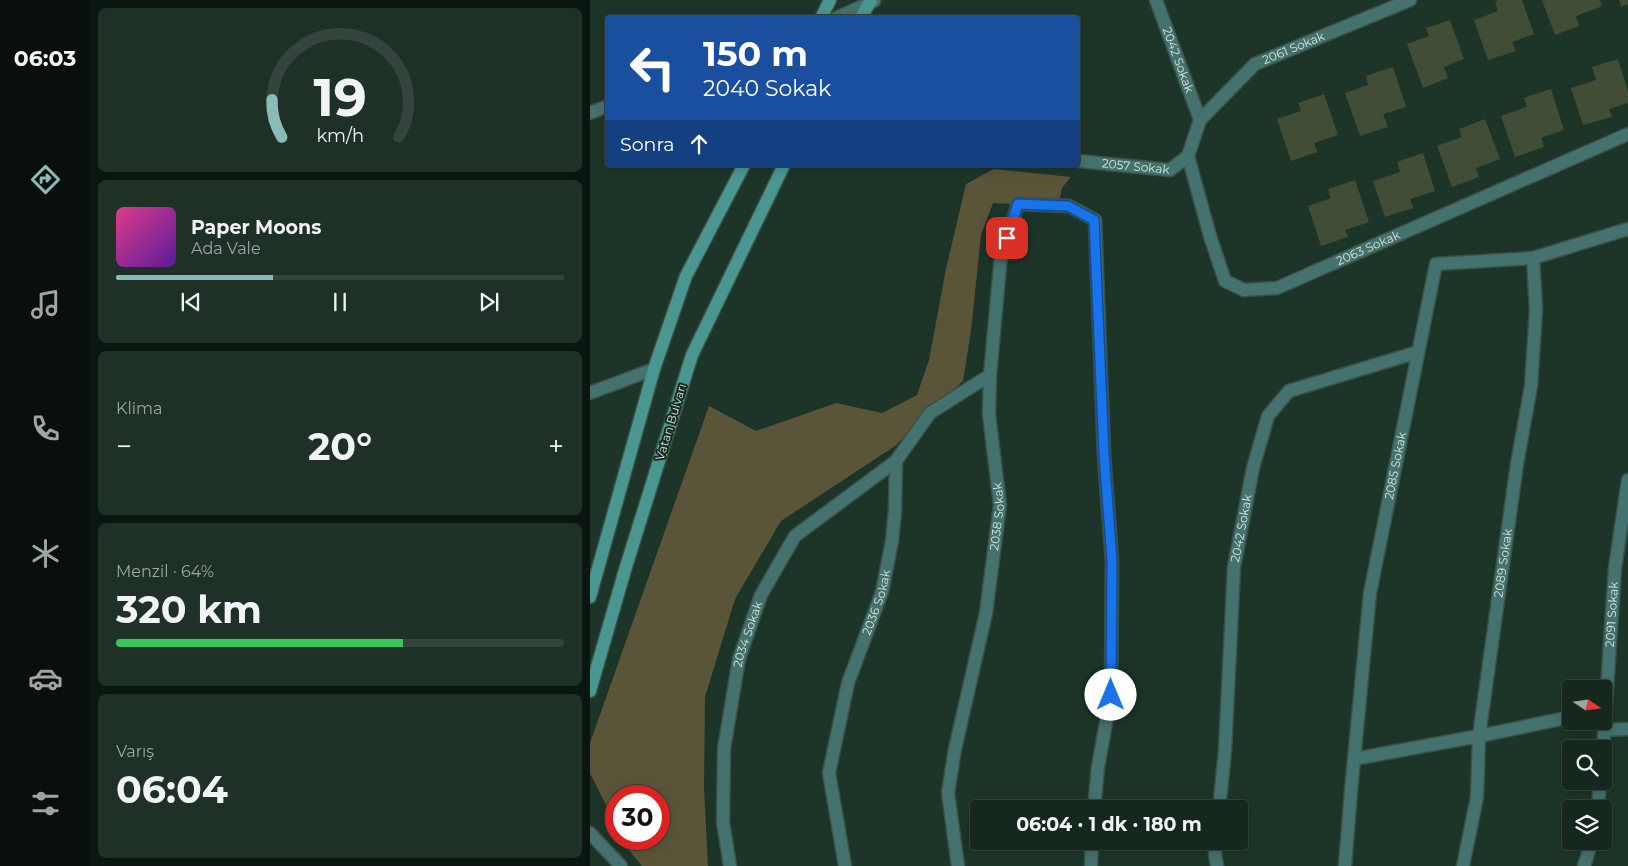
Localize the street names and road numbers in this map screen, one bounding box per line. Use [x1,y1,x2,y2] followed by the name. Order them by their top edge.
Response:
[1160,25,1198,96] street label: 2042 Sokak
[1260,28,1327,67] street label: 2061 Sokak
[1101,155,1171,177] street label: 2057 Sokak
[1334,227,1403,268] street label: 2063 Sokak
[652,382,689,462] street label: Vatan Bulvarı
[1381,430,1409,501] street label: 2085 Sokak
[986,481,1007,551] street label: 2038 Sokak
[1227,492,1255,563] street label: 2042 Sokak
[1490,527,1515,598] street label: 2089 Sokak
[859,568,893,637] street label: 2036 Sokak
[1602,580,1621,648] street label: 2091 Sokak
[730,598,766,668] street label: 2034 Sokak

